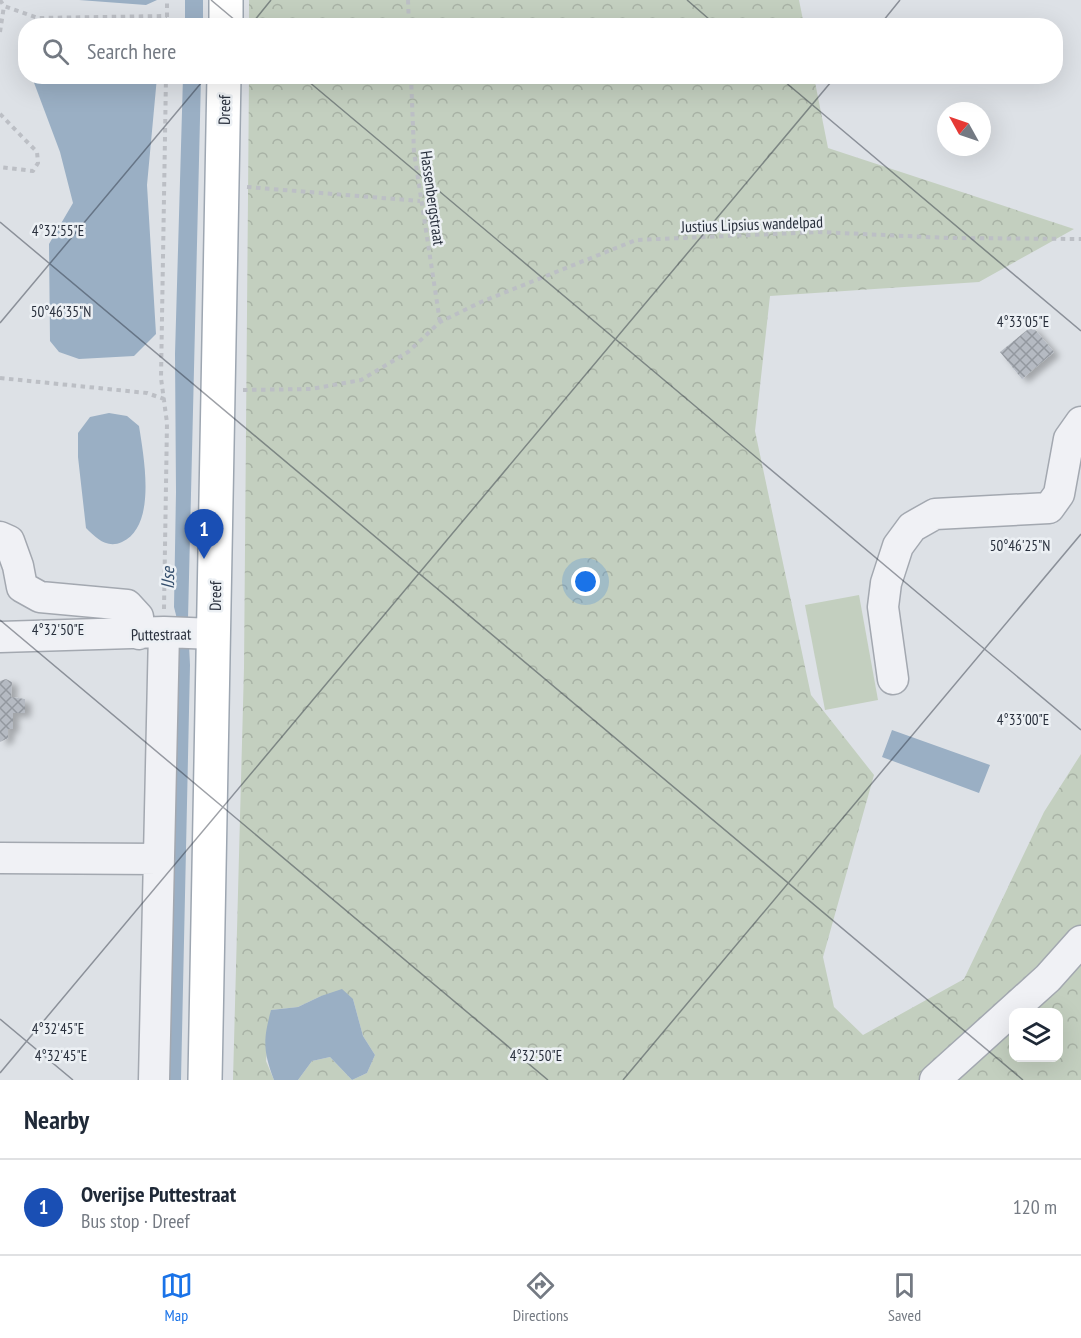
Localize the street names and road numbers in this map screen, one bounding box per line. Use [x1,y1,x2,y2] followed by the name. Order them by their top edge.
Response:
[214,94,234,125] street label: Dreef
[416,149,450,247] street label: Hassenbergstraat
[680,212,823,237] street label: Justius Lipsius wandelpad
[205,580,225,611] street label: Dreef
[131,623,192,645] street label: Puttestraat

